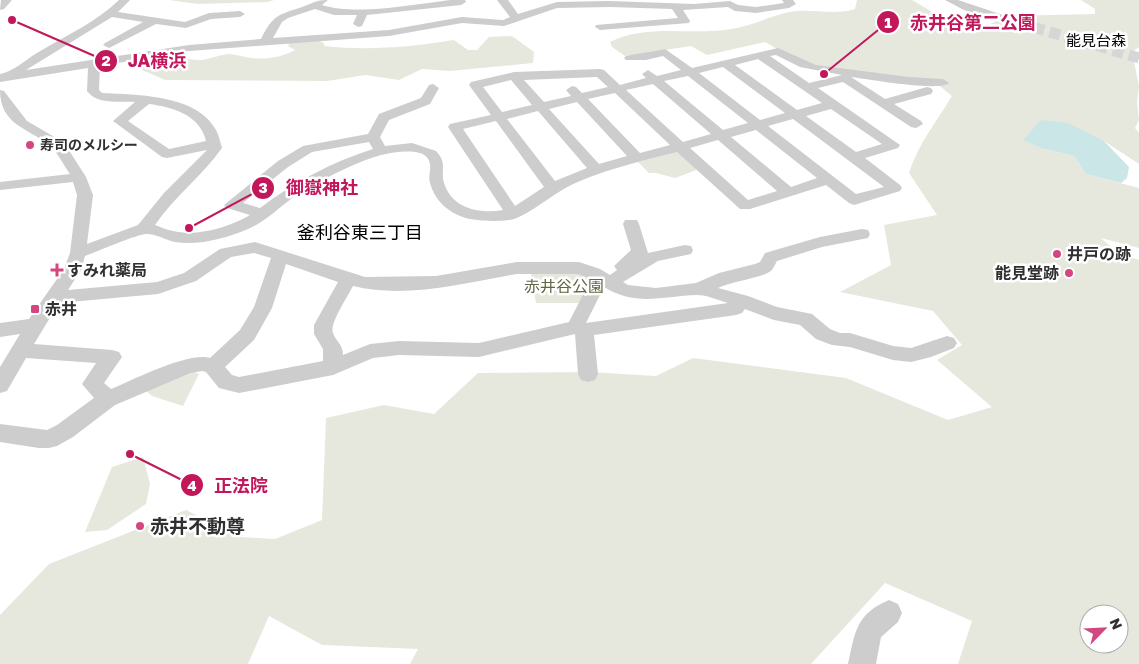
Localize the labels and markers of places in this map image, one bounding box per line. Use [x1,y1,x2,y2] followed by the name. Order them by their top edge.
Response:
[875,6,1046,39] callout: 赤井谷第二公園
[93,45,197,78] callout: JA横浜
[40,136,138,153] place label: 寿司のメルシー
[24,139,36,151] marker: 寿司のメルシー
[251,171,368,204] callout: 御嶽神社
[1067,244,1131,264] place label: 井戸の跡
[1051,248,1063,260] marker: 井戸の跡
[67,260,147,280] place label: すみれ薬局
[995,263,1059,283] place label: 能見堂跡
[51,264,63,276] marker: すみれ薬局
[1063,267,1075,279] marker: 能見堂跡
[45,299,77,319] place label: 赤井
[29,303,41,315] marker: 赤井
[179,469,278,502] callout: 正法院
[150,514,245,537] place label: 赤井不動尊
[134,520,146,532] marker: 赤井不動尊

